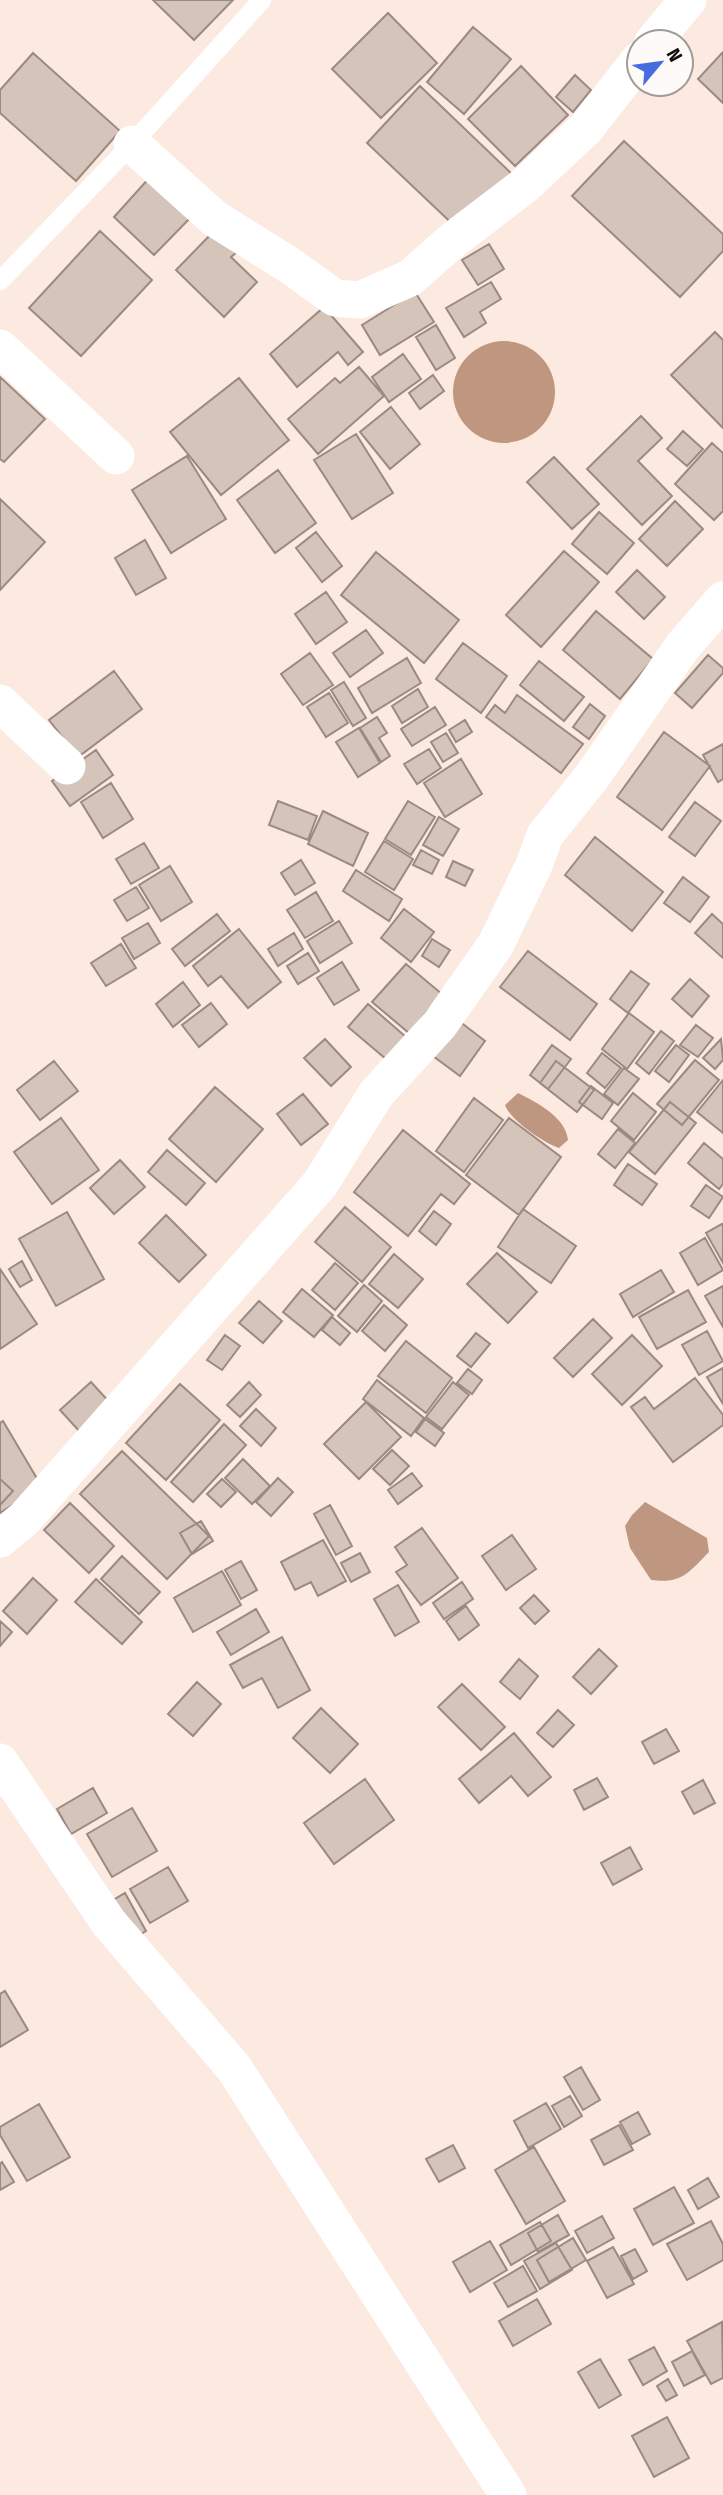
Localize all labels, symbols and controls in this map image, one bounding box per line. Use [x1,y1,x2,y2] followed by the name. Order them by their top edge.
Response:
[625,28,695,98] north arrow
[662,44,687,66] text: N

